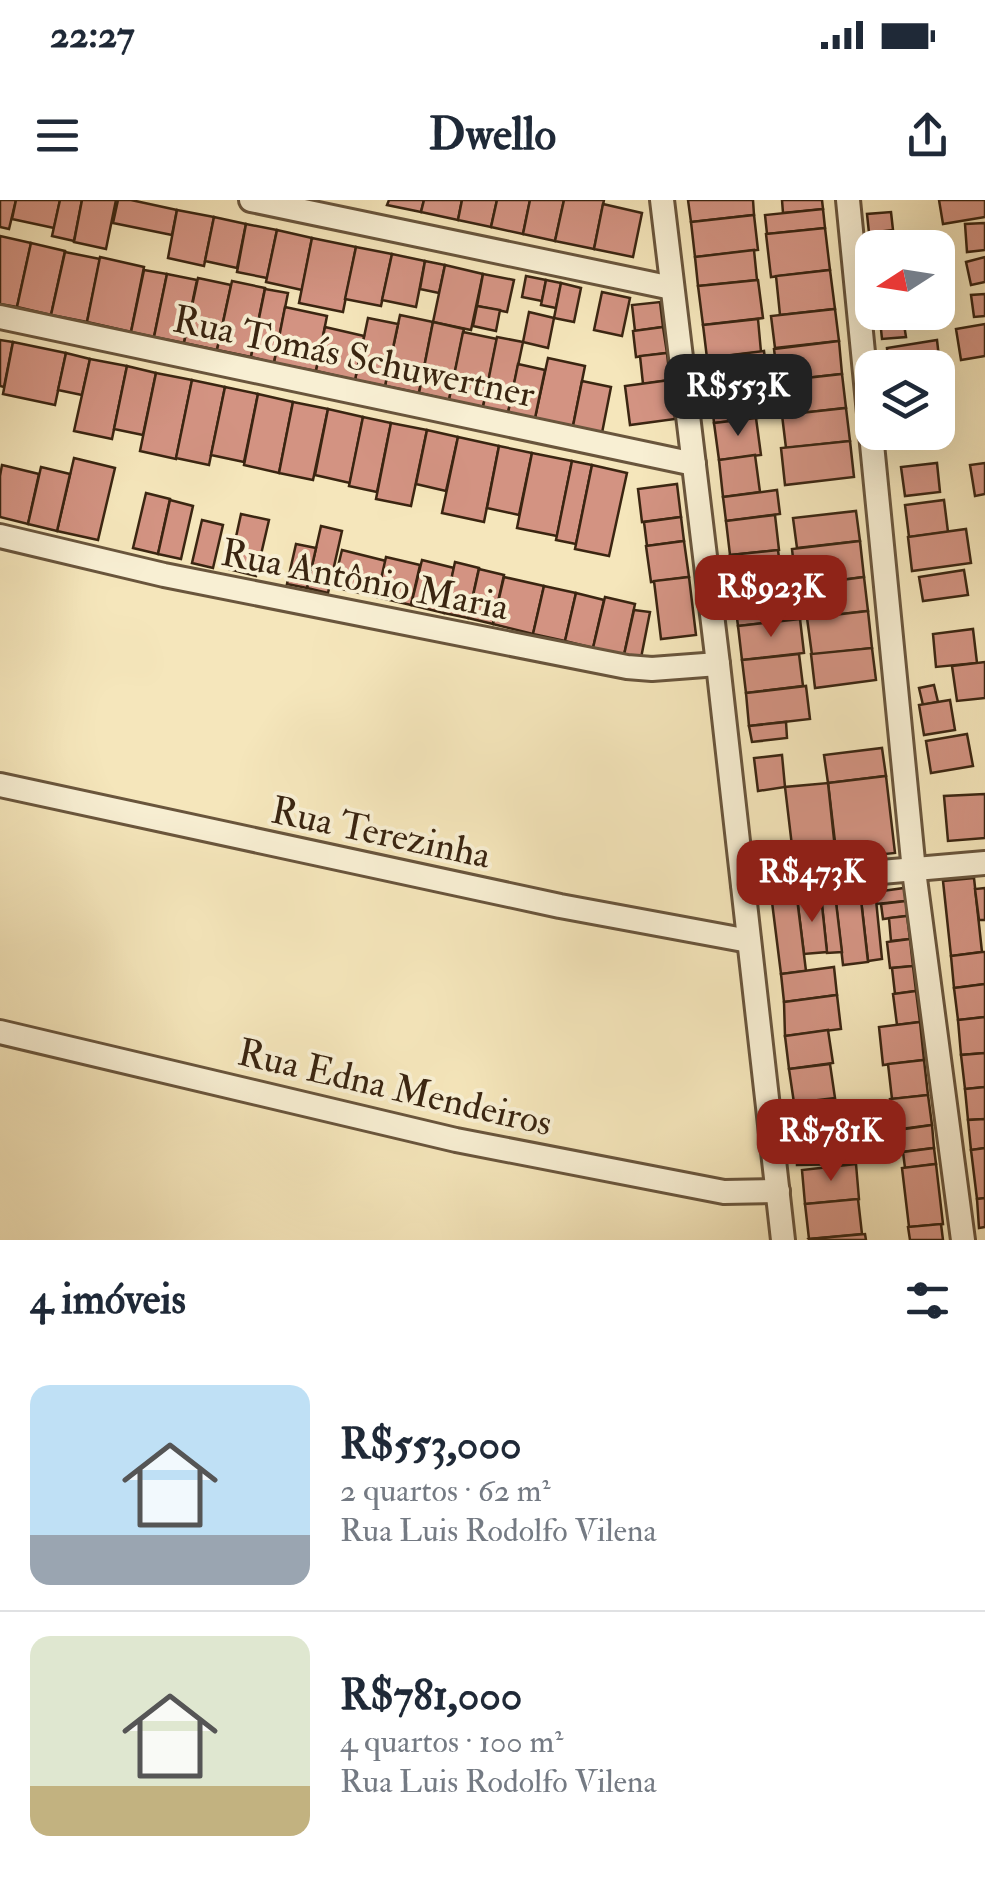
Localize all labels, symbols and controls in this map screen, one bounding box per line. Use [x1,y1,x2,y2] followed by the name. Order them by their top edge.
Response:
[50,11,135,59] text: 22:27
[429,107,556,163] text: Dwello
[30,108,85,163] icon: menu
[900,108,955,163] icon: share
[855,230,955,330] north arrow
[855,230,955,450] map controls
[169,295,539,419] street label: Rua Tomás Schuwertner
[855,350,955,450] button: layers
[657,354,819,439] pin: R$553K
[686,366,790,406] text: R$553K
[217,529,513,631] street label: Rua Antônio Maria
[690,555,852,640] pin: R$923K
[717,567,825,607] text: R$923K
[267,786,495,880] street label: Rua Terezinha
[731,840,893,925] pin: R$473K
[759,852,865,892] text: R$473K
[233,1028,557,1147] street label: Rua Edna Mendeiros
[750,1099,912,1184] pin: R$781K
[779,1111,883,1151] text: R$781K
[900,1273,955,1328] icon: filters
[30,1274,186,1326] text: 4 imóveis
[340,1419,521,1471] text: R$553,000
[110,1425,230,1545] icon: home
[340,1471,551,1511] text: 2 quartos · 62 m²
[340,1511,657,1551] text: Rua Luis Rodolfo Vilena
[340,1670,522,1722] text: R$781,000
[110,1676,230,1796] icon: home
[340,1722,563,1762] text: 4 quartos · 100 m²
[340,1762,657,1802] text: Rua Luis Rodolfo Vilena

